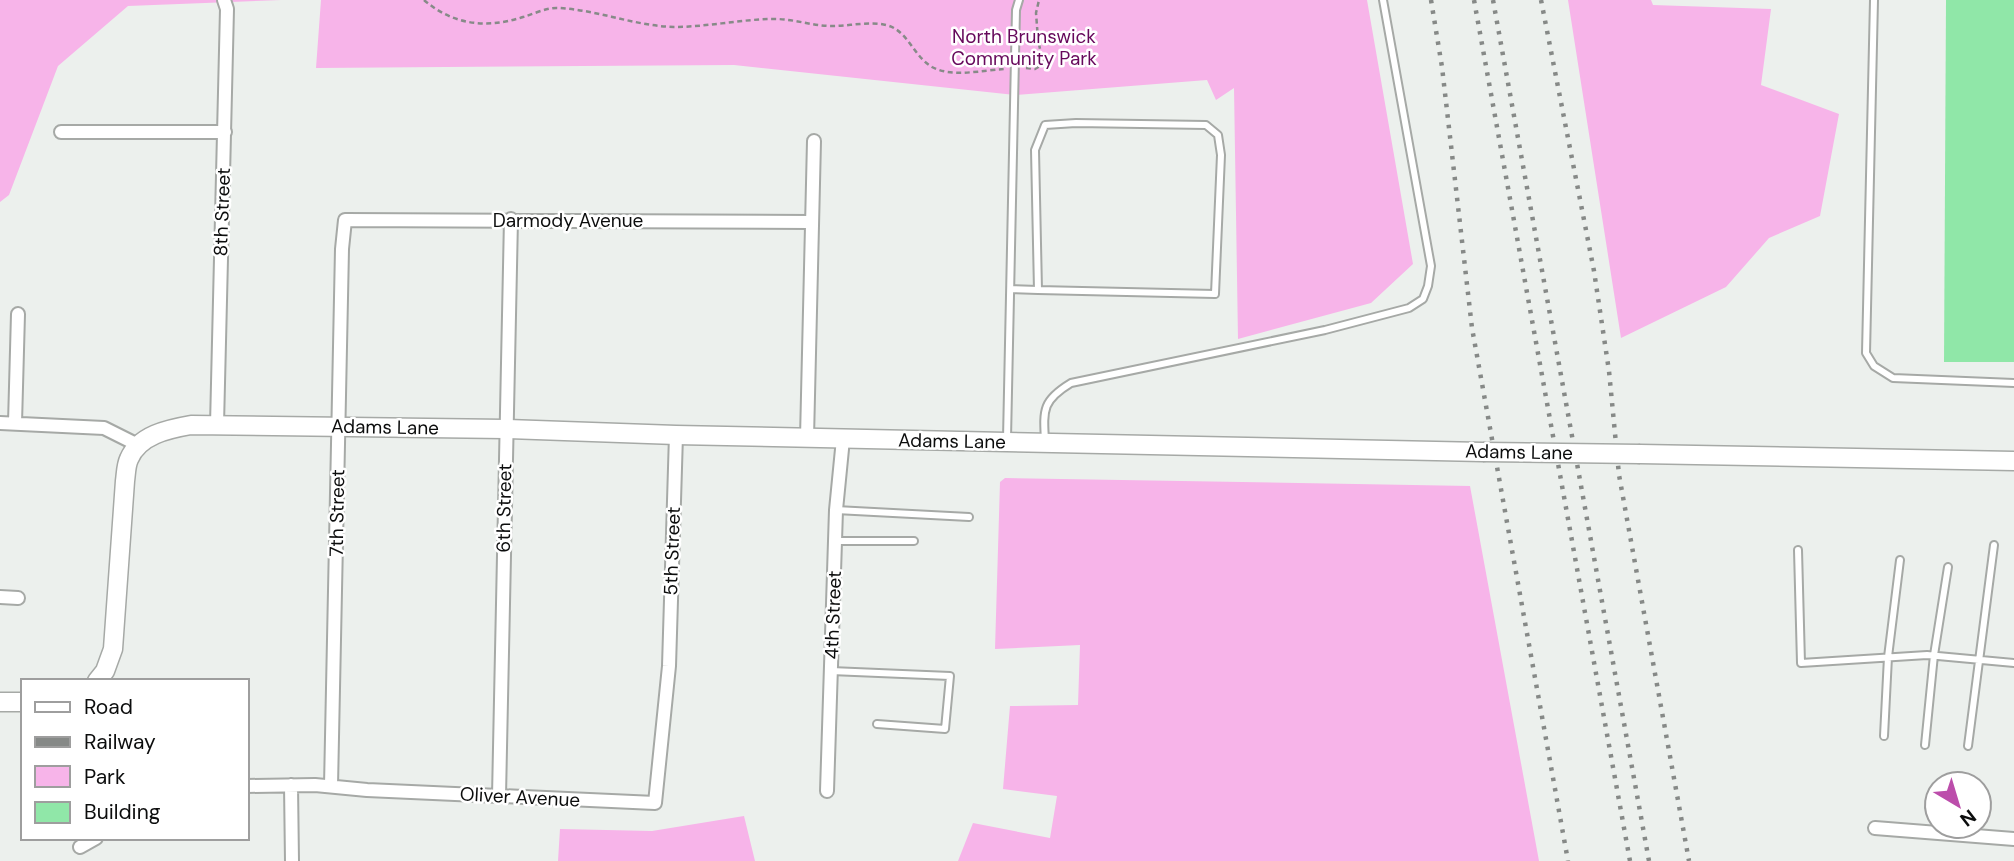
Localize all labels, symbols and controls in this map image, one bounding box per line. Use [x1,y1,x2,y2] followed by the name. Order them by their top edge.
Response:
[951,24,1097,71] park label: North Brunswick Community Park
[208,167,236,257] street label: 8th Street
[493,208,643,233] street label: Darmody Avenue
[331,414,439,440] street label: Adams Lane
[898,428,1006,454] street label: Adams Lane
[1465,439,1573,465] street label: Adams Lane
[491,463,517,553] street label: 6th Street
[324,469,350,557] street label: 7th Street
[658,506,686,596] street label: 5th Street
[819,570,847,660] street label: 4th Street
[21,679,248,840] legend
[84,693,133,721] text: Road
[84,728,156,756] text: Railway
[84,763,126,791] text: Park
[1923,770,1993,840] north arrow
[459,781,581,813] street label: Oliver Avenue
[84,798,161,826] text: Building
[1955,804,1981,832] text: N

